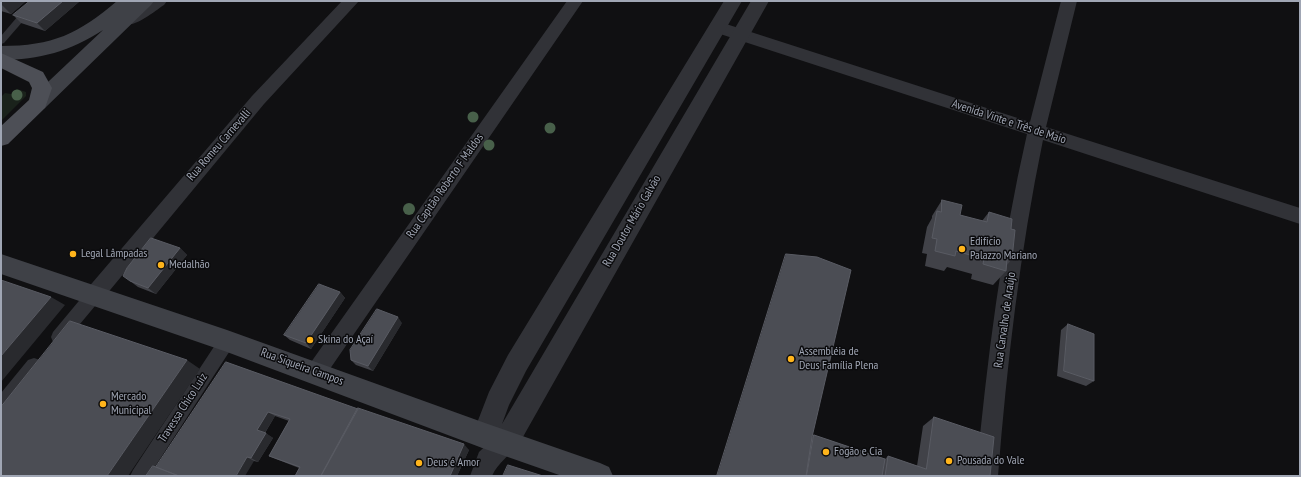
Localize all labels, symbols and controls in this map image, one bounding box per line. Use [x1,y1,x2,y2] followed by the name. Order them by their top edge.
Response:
[950,97,1068,147] street label: Avenida Vinte e Três de Maio
[184,106,254,184] street label: Rua Romeu Carnevalli
[403,131,487,241] street label: Rua Capitão Roberto F Maldos
[600,173,664,269] street label: Rua Doutor Mário Galvão
[970,235,1037,263] place label: Edifício Palazzo Mariano
[957,244,967,254] marker: Edifício Palazzo Mariano
[81,247,147,261] place label: Legal Lâmpadas
[68,249,78,259] marker: Legal Lâmpadas
[169,258,210,272] place label: Medalhão
[156,260,166,270] marker: Medalhão
[991,271,1019,369] street label: Rua Carvalho de Araújo
[318,333,373,347] place label: Skina do Açaí
[305,335,315,345] marker: Skina do Açaí
[259,345,345,389] street label: Rua Siqueira Campos
[799,345,878,373] place label: Assembléia de Deus Família Plena
[786,354,796,364] marker: Assembléia de Deus Família Plena
[155,371,211,445] street label: Travessa Chico Luiz
[111,390,151,418] place label: Mercado Municipal
[98,399,108,409] marker: Mercado Municipal
[834,445,882,459] place label: Fogão e Cia
[821,447,831,457] marker: Fogão e Cia
[957,454,1024,468] place label: Pousada do Vale
[427,456,480,470] place label: Deus é Amor
[944,456,954,466] marker: Pousada do Vale
[414,458,424,468] marker: Deus é Amor

